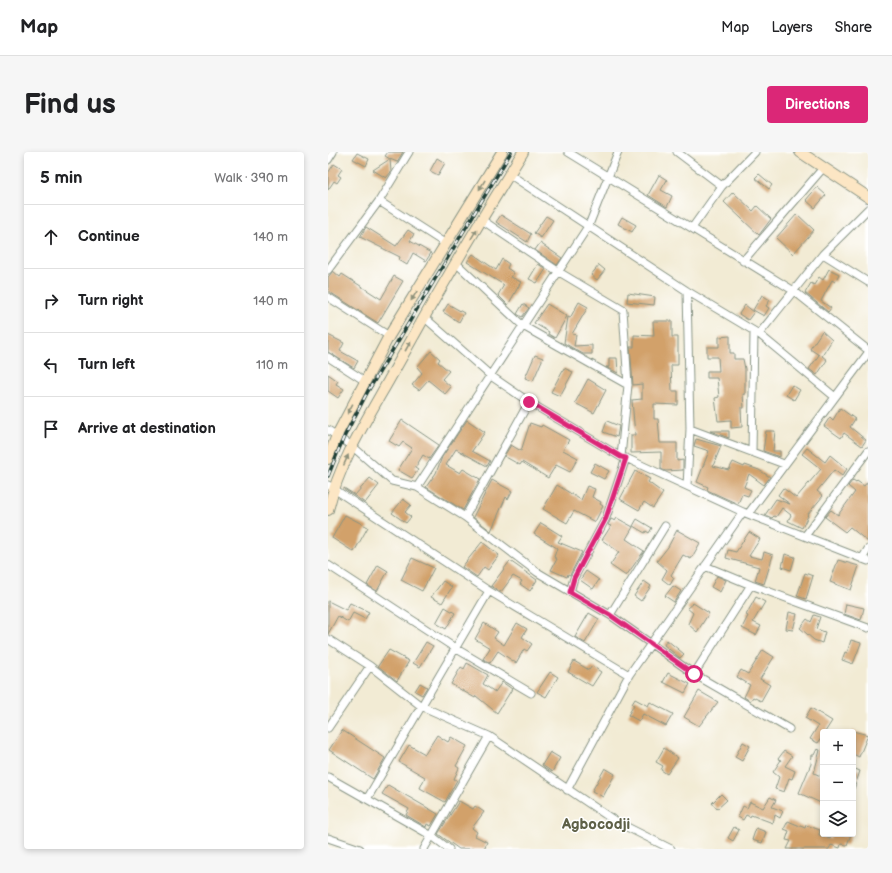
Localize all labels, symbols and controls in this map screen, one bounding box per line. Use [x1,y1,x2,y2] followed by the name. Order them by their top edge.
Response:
[20,16,58,39] text: Map
[721,19,749,36] text: Map
[771,19,813,36] text: Layers
[835,19,872,36] text: Share
[767,86,868,123] button: Directions
[24,88,116,121] text: Find us
[40,168,83,188] text: 5 min
[214,170,288,186] text: Walk · 390 m
[478,180,486,190] one-way arrow
[40,226,62,248] icon: ahead
[78,227,140,246] text: Continue
[470,228,477,240] one-way arrow
[253,229,288,245] text: 140 m
[40,290,62,312] icon: right
[78,291,143,310] text: Turn right
[410,291,418,301] one-way arrow
[253,293,288,309] text: 140 m
[404,340,411,352] one-way arrow
[40,354,62,376] icon: left
[78,355,135,374] text: Turn left
[256,357,288,373] text: 110 m
[520,393,538,411] route end
[347,404,353,415] one-way arrow
[40,418,62,440] icon: arrive
[78,419,216,438] text: Arrive at destination
[343,454,349,466] one-way arrow
[685,665,703,683] route start
[820,729,856,837] map controls
[820,729,856,765] button: +
[820,765,856,801] button: −
[820,801,856,837] button: layers
[561,815,630,834] district label: Agbocodji

